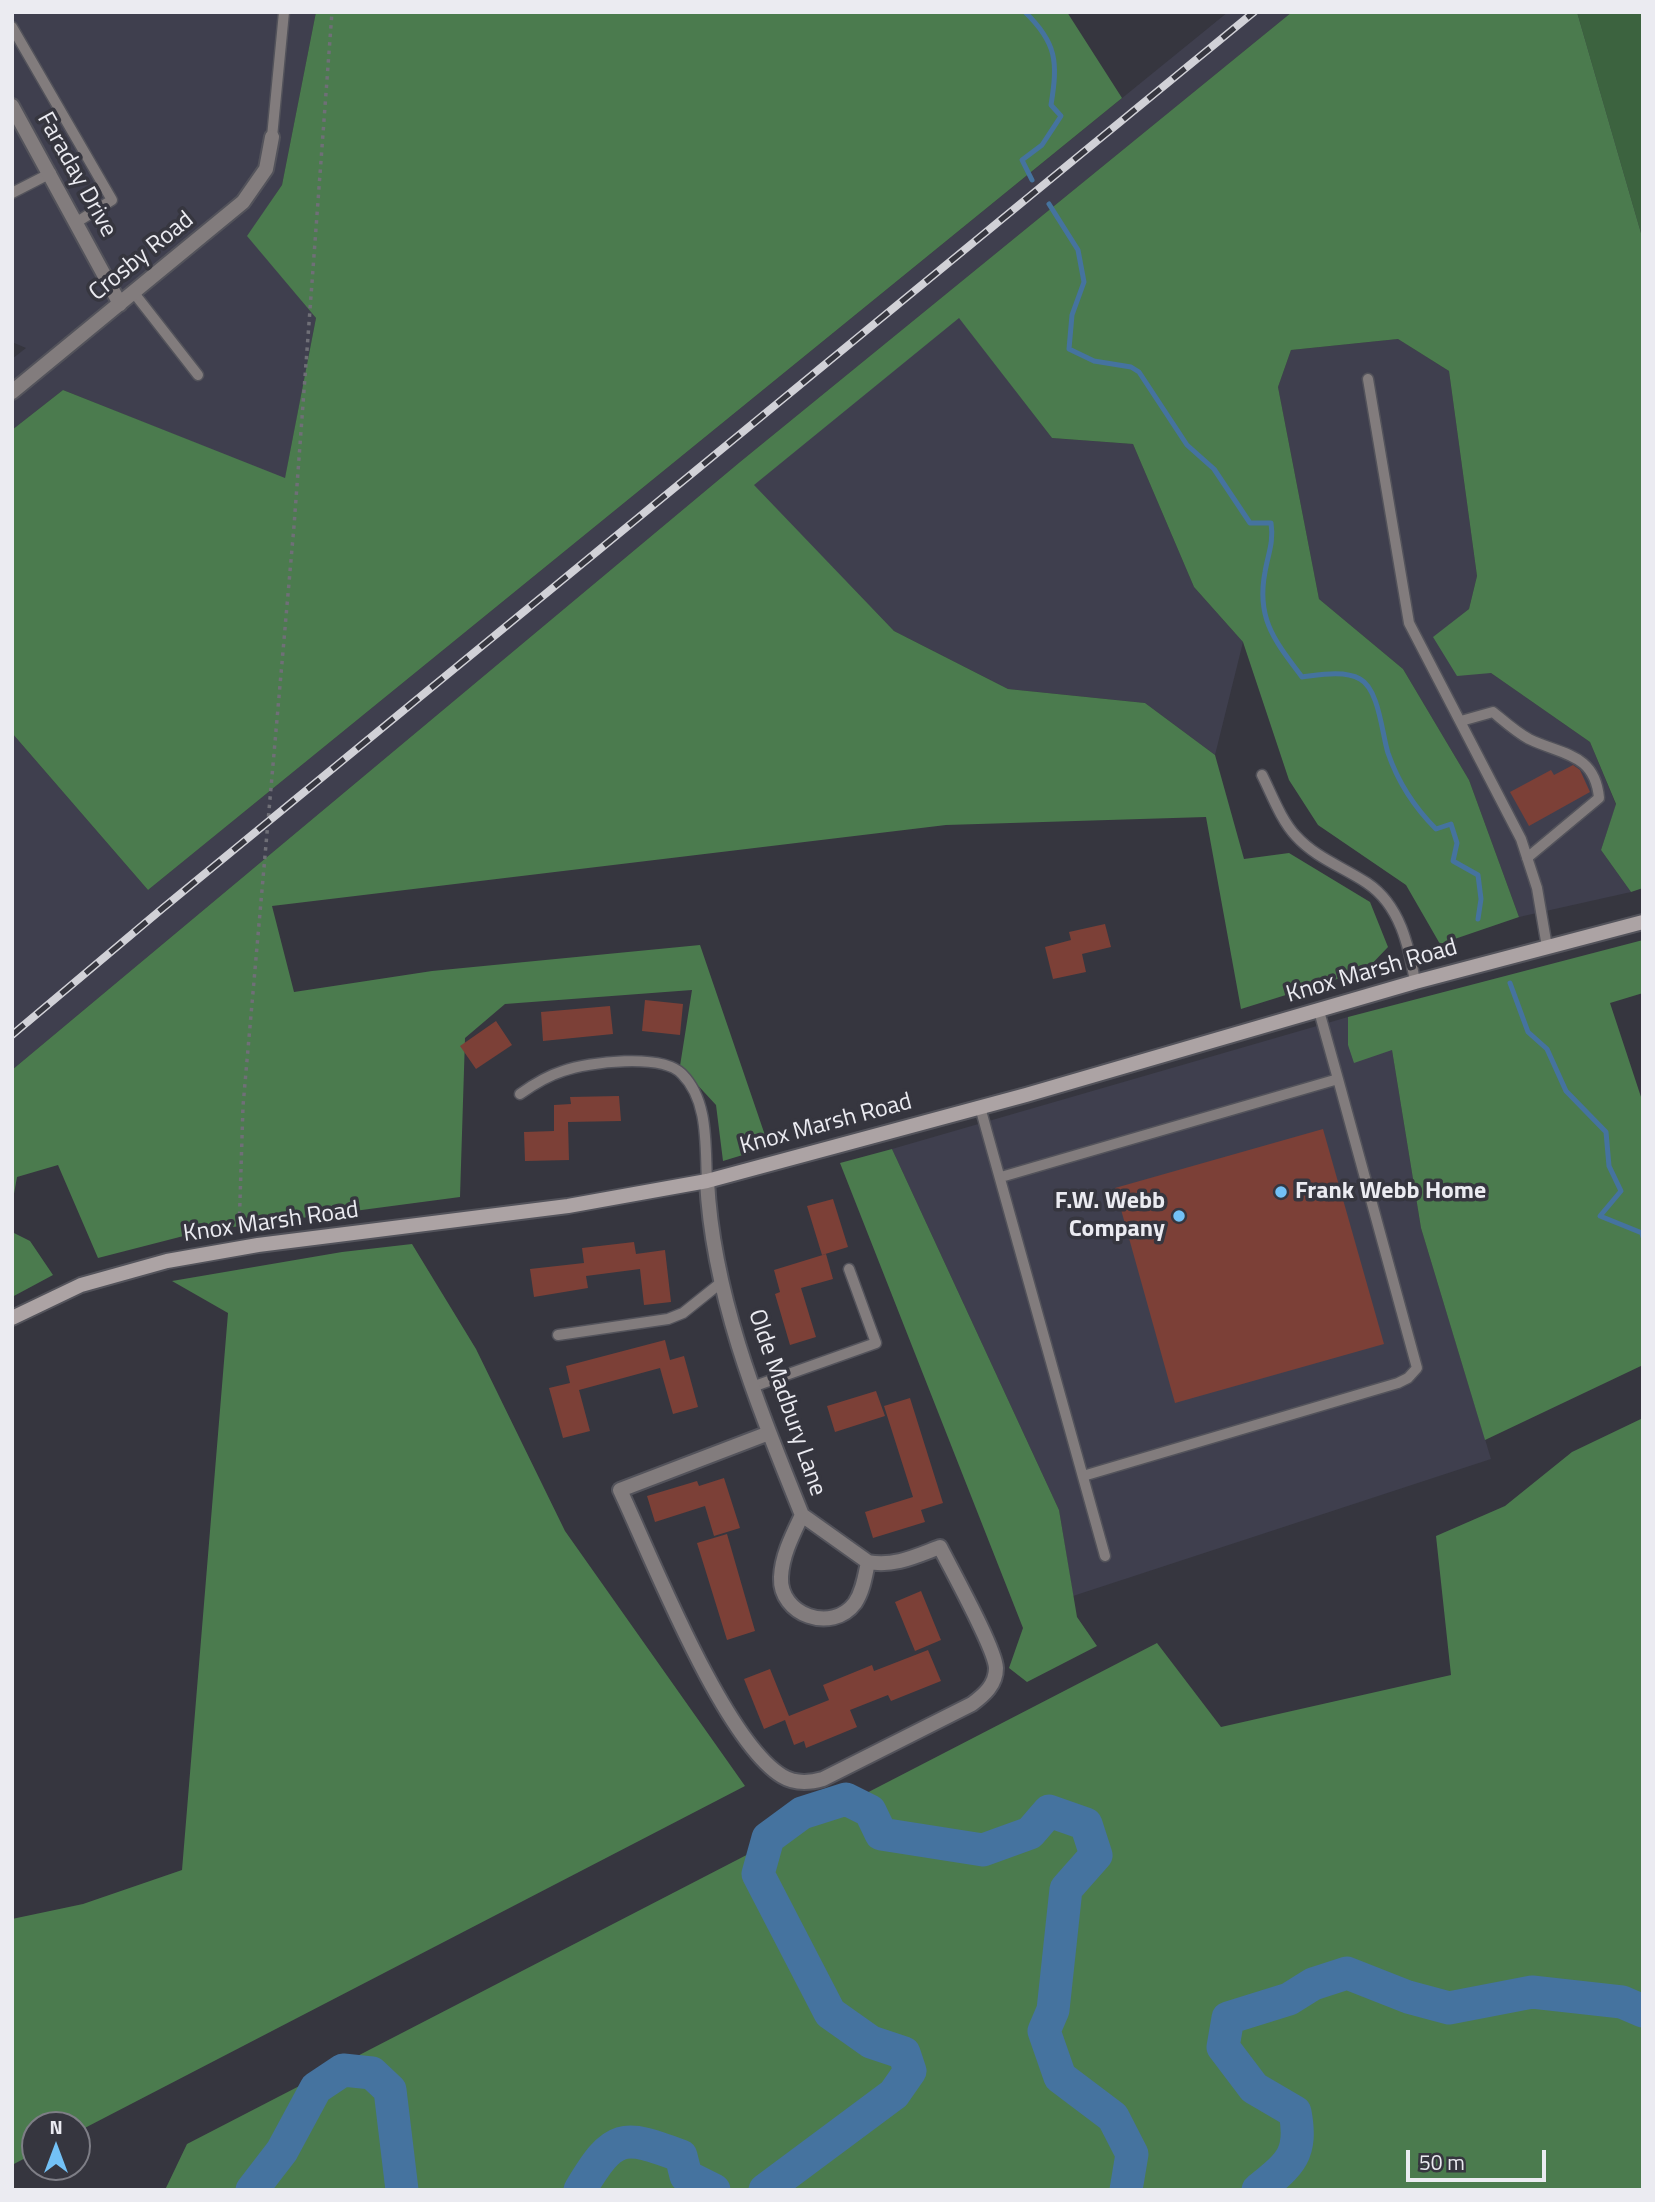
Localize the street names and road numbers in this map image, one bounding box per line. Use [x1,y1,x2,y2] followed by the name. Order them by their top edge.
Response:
[30,108,122,242] street label: Faraday Drive
[84,206,200,308] street label: Crosby Road
[1283,934,1461,1010] street label: Knox Marsh Road
[737,1088,915,1162] street label: Knox Marsh Road
[181,1196,361,1250] street label: Knox Marsh Road
[741,1306,831,1500] street label: Olde Madbury Lane

